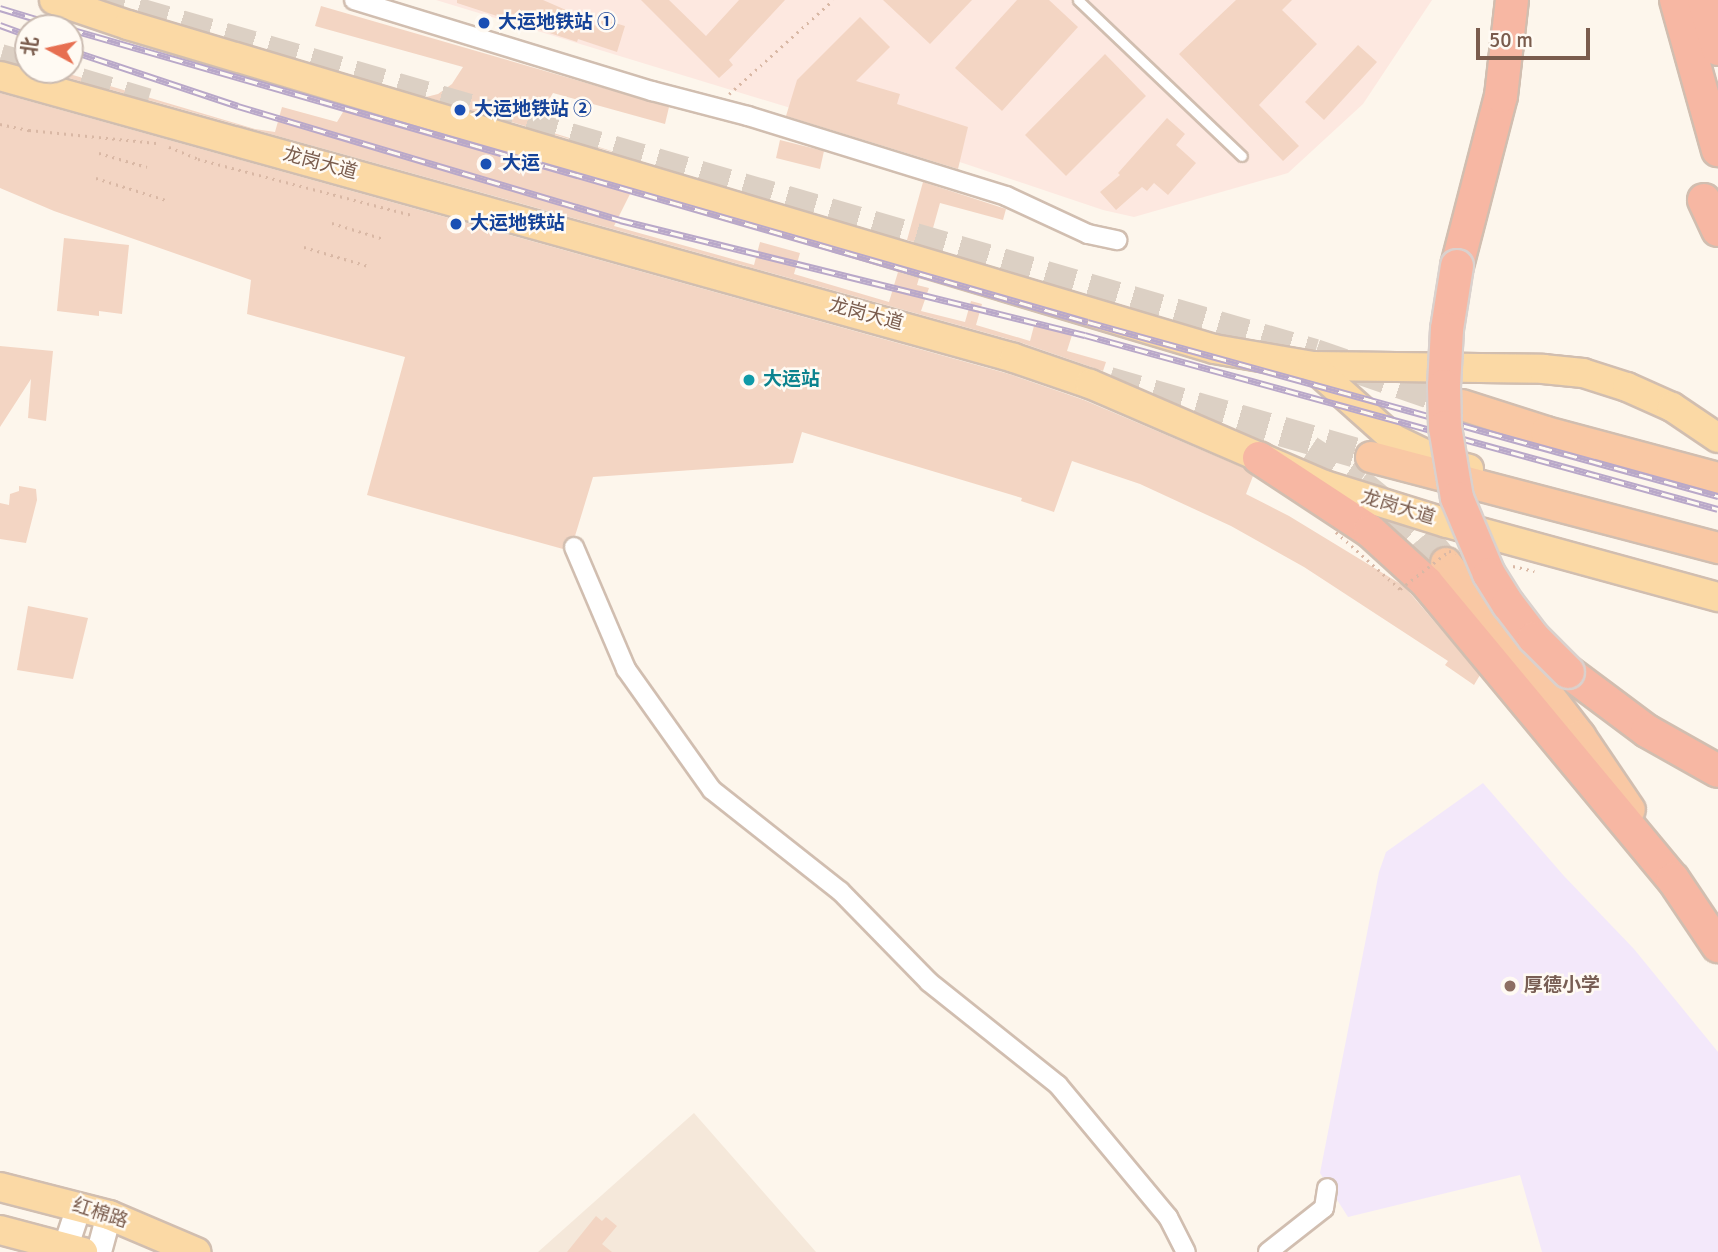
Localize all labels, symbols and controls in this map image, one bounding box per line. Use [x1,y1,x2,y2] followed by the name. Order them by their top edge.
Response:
[498,12,616,34] place label: 大运地铁站 ①
[14,14,84,84] north arrow
[1480,14,1594,58] scale bar
[476,15,492,31] marker: 大运地铁站 ①
[1489,27,1533,53] text: 50 m
[17,35,43,57] text: 北
[474,99,592,121] place label: 大运地铁站 ②
[452,102,468,118] marker: 大运地铁站 ②
[280,143,360,185] street label: 龙岗大道
[502,153,540,175] place label: 大运
[476,154,496,174] marker: 大运
[470,213,565,235] place label: 大运地铁站
[448,216,464,232] marker: 大运地铁站
[826,294,906,336] street label: 龙岗大道
[763,369,820,391] place label: 大运站
[741,372,757,388] marker: 大运站
[1358,486,1438,530] street label: 龙岗大道
[1524,975,1600,997] place label: 厚德小学
[1502,978,1518,994] marker: 厚德小学
[69,1194,131,1234] street label: 红棉路

